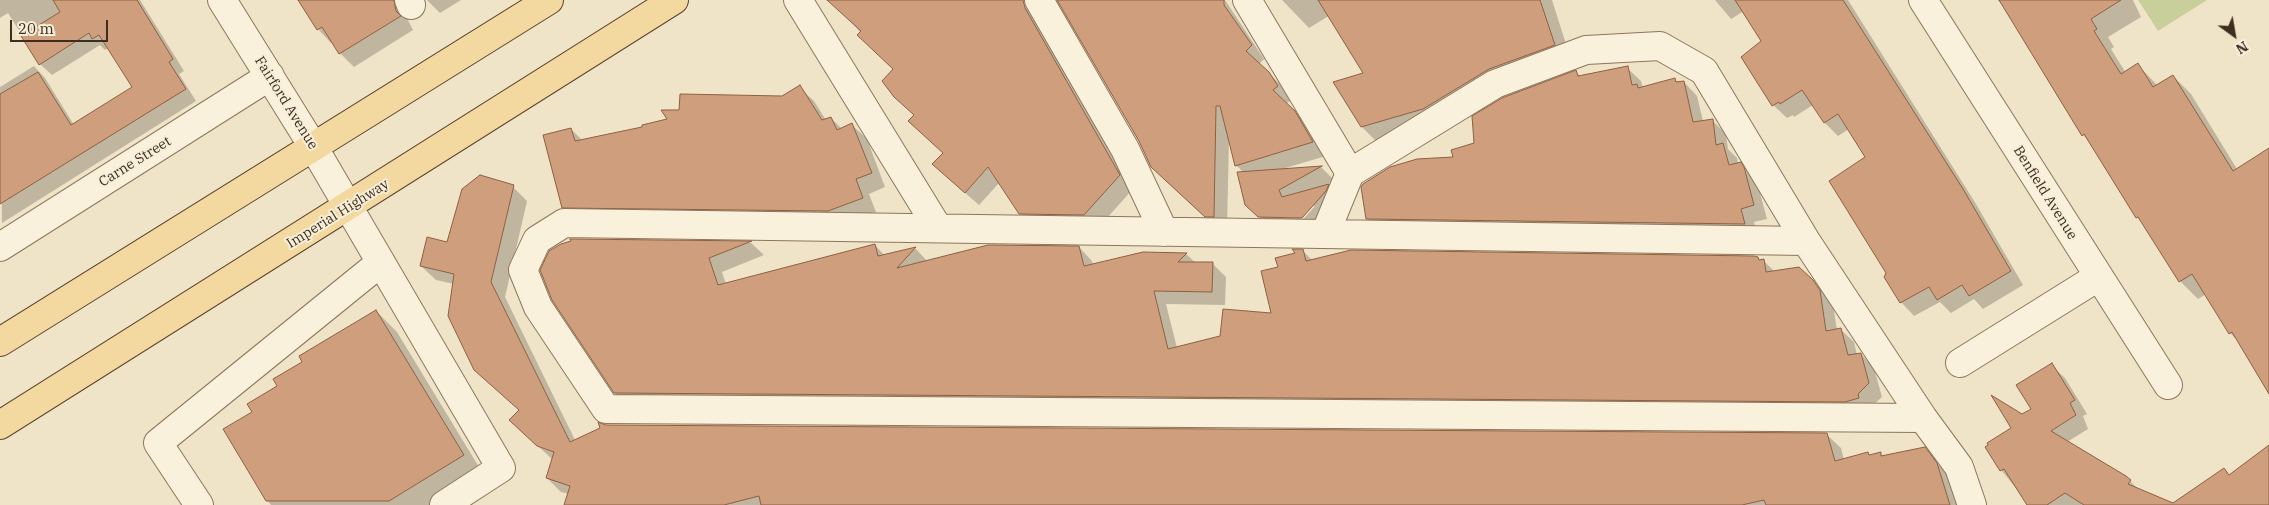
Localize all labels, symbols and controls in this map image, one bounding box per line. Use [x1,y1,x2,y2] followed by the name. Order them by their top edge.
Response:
[12,10,110,42] scale bar
[2209,10,2259,60] north arrow
[18,19,54,38] text: 20 m
[2232,37,2251,58] text: N
[251,53,321,153] street label: Fairford Avenue
[96,133,174,191] street label: Carne Street
[2009,143,2081,243] street label: Benfield Avenue
[284,176,392,252] street label: Imperial Highway

